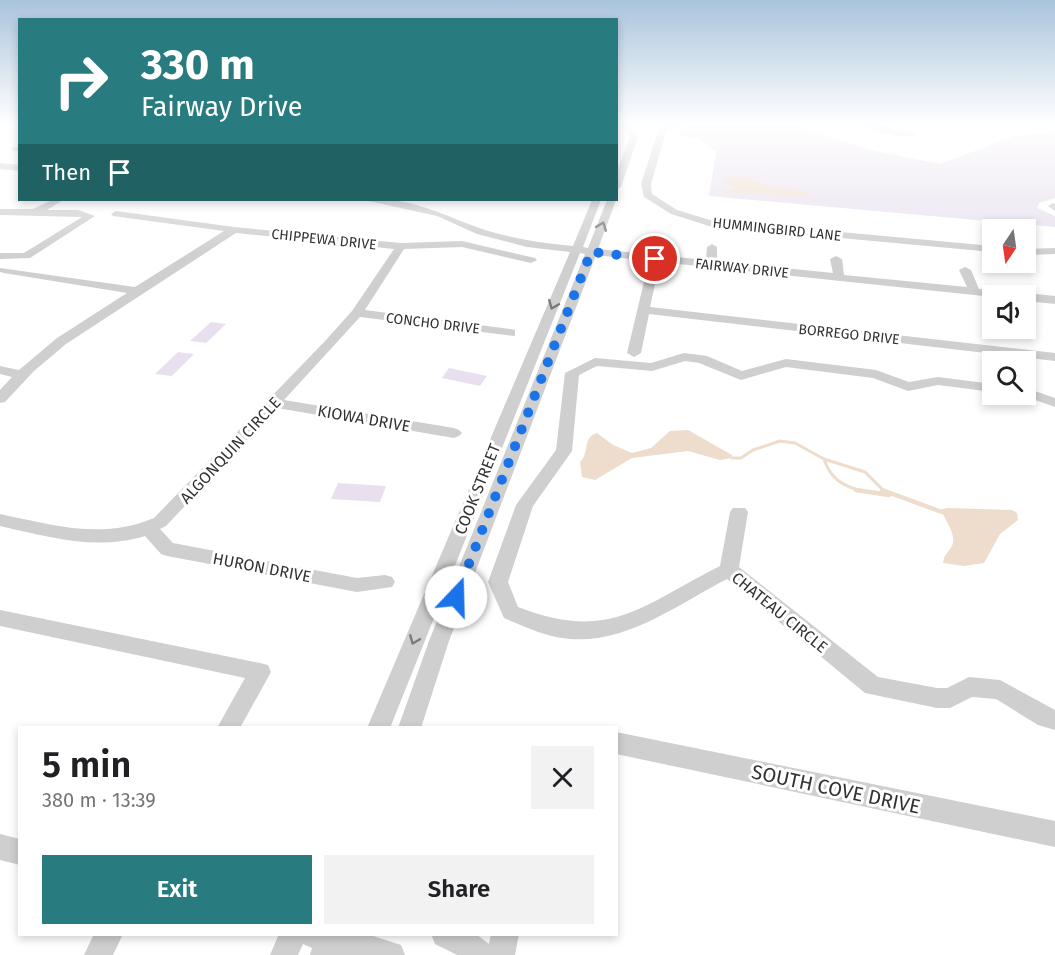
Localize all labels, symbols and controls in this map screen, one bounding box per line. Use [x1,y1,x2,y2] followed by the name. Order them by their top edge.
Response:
[141,40,255,90] text: 330 m
[42,42,120,120] icon: right
[141,91,302,123] text: Fairway Drive
[103,156,136,189] icon: arrive
[42,159,91,186] text: Then
[712,214,842,245] street label: HUMMINGBIRD LANE
[982,219,1036,273] north arrow
[982,219,1036,405] map controls
[595,221,607,232] one-way arrow
[271,226,377,253] street label: CHIPPEWA DRIVE
[629,233,680,284] pin
[638,242,671,275] icon: arrive
[694,255,790,282] street label: FAIRWAY DRIVE
[982,285,1036,339] button: sound
[548,298,560,309] one-way arrow
[385,309,481,338] street label: CONCHO DRIVE
[798,321,900,348] street label: BORREGO DRIVE
[982,351,1036,405] button: search
[176,393,285,508] street label: ALGONQUIN CIRCLE
[316,401,412,436] street label: KIOWA DRIVE
[451,440,505,537] street label: COOK STREET
[211,549,313,586] street label: HURON DRIVE
[424,565,488,629] position arrow
[728,568,831,657] street label: CHATEAU CIRCLE
[409,634,421,645] one-way arrow
[42,743,131,787] text: 5 min
[531,746,594,809] button: close
[750,759,922,819] street label: SOUTH COVE DRIVE
[42,788,156,812] text: 380 m · 13:39
[42,855,312,924] button: Exit
[324,855,594,924] button: Share

